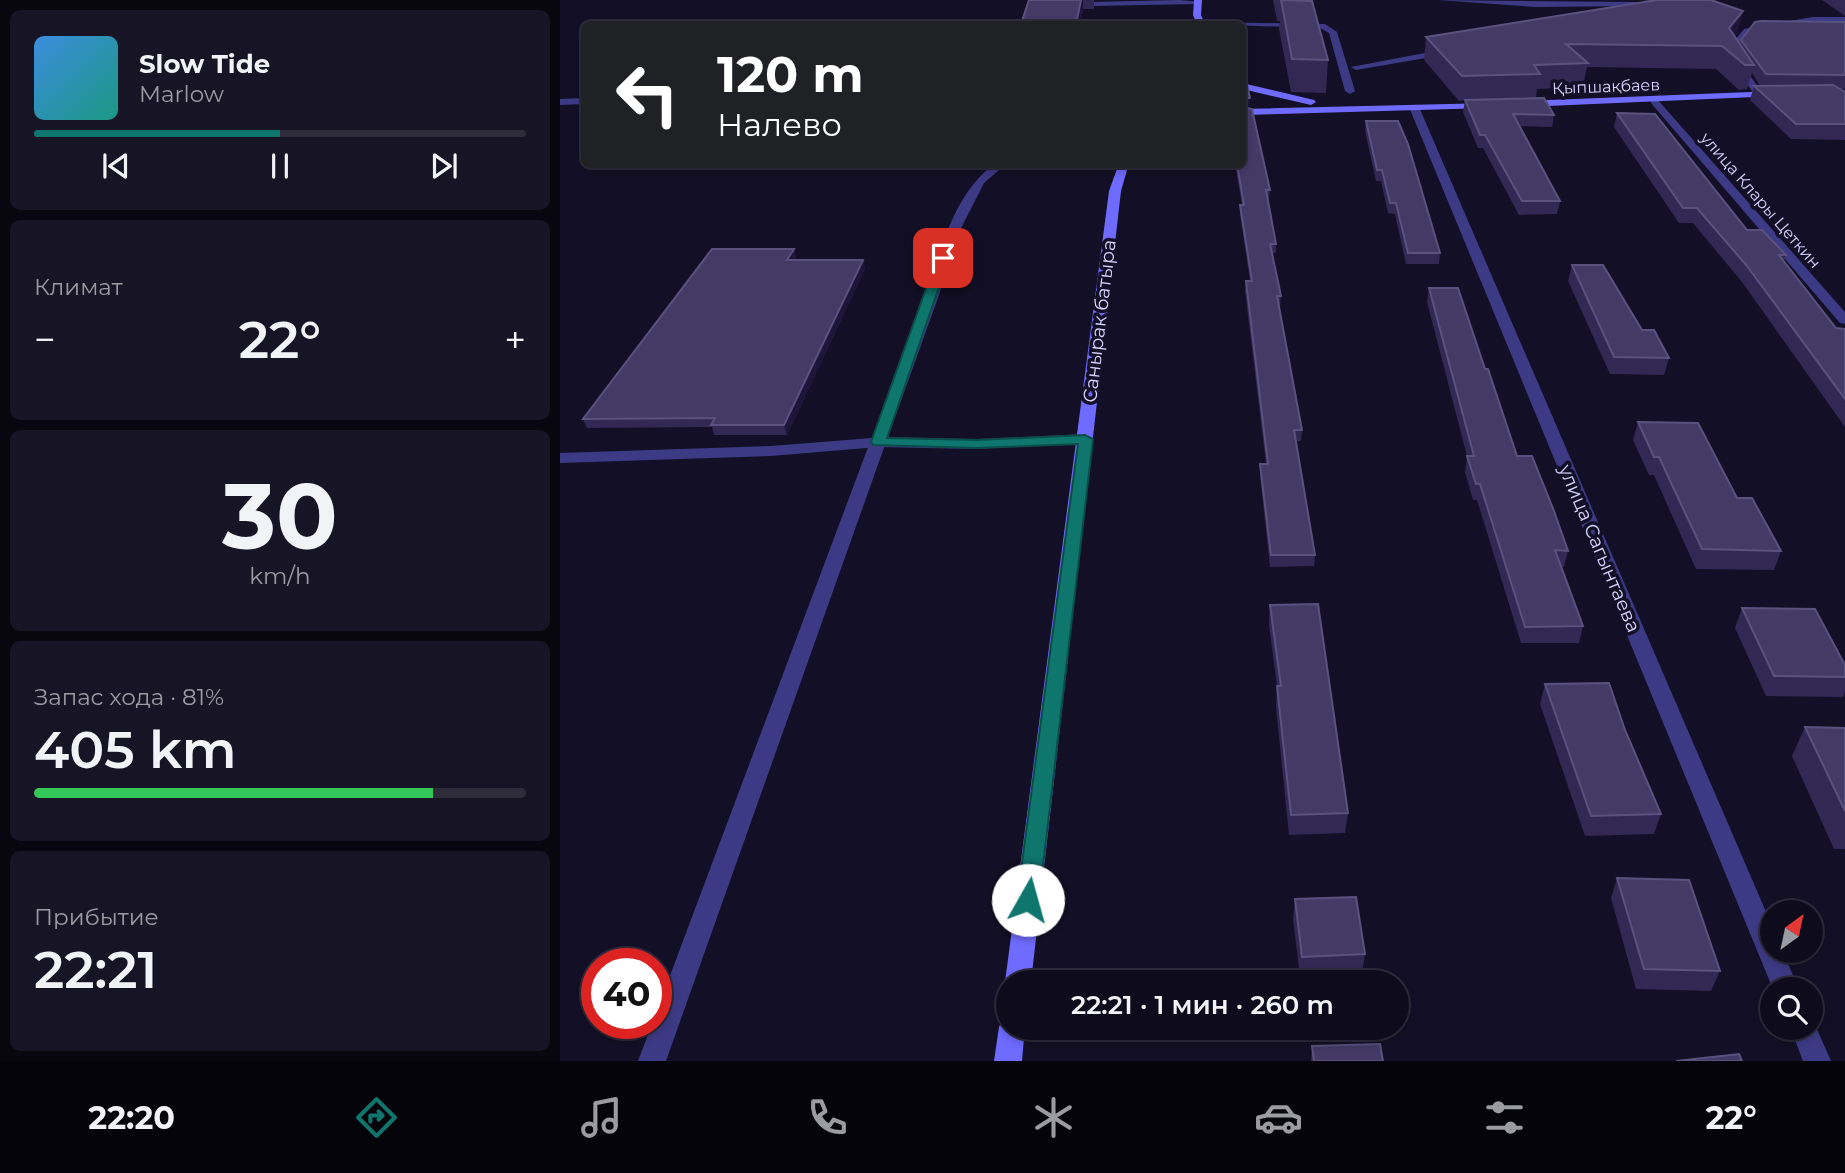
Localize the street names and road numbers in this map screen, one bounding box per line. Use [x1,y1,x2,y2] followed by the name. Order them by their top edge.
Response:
[1552,75,1660,98] street label: Қыпшақбаев
[1696,128,1825,272] street label: улица Клары Цеткин
[1078,238,1121,404] street label: Санырак батыра
[1553,460,1645,636] street label: улица Сагынтаева

